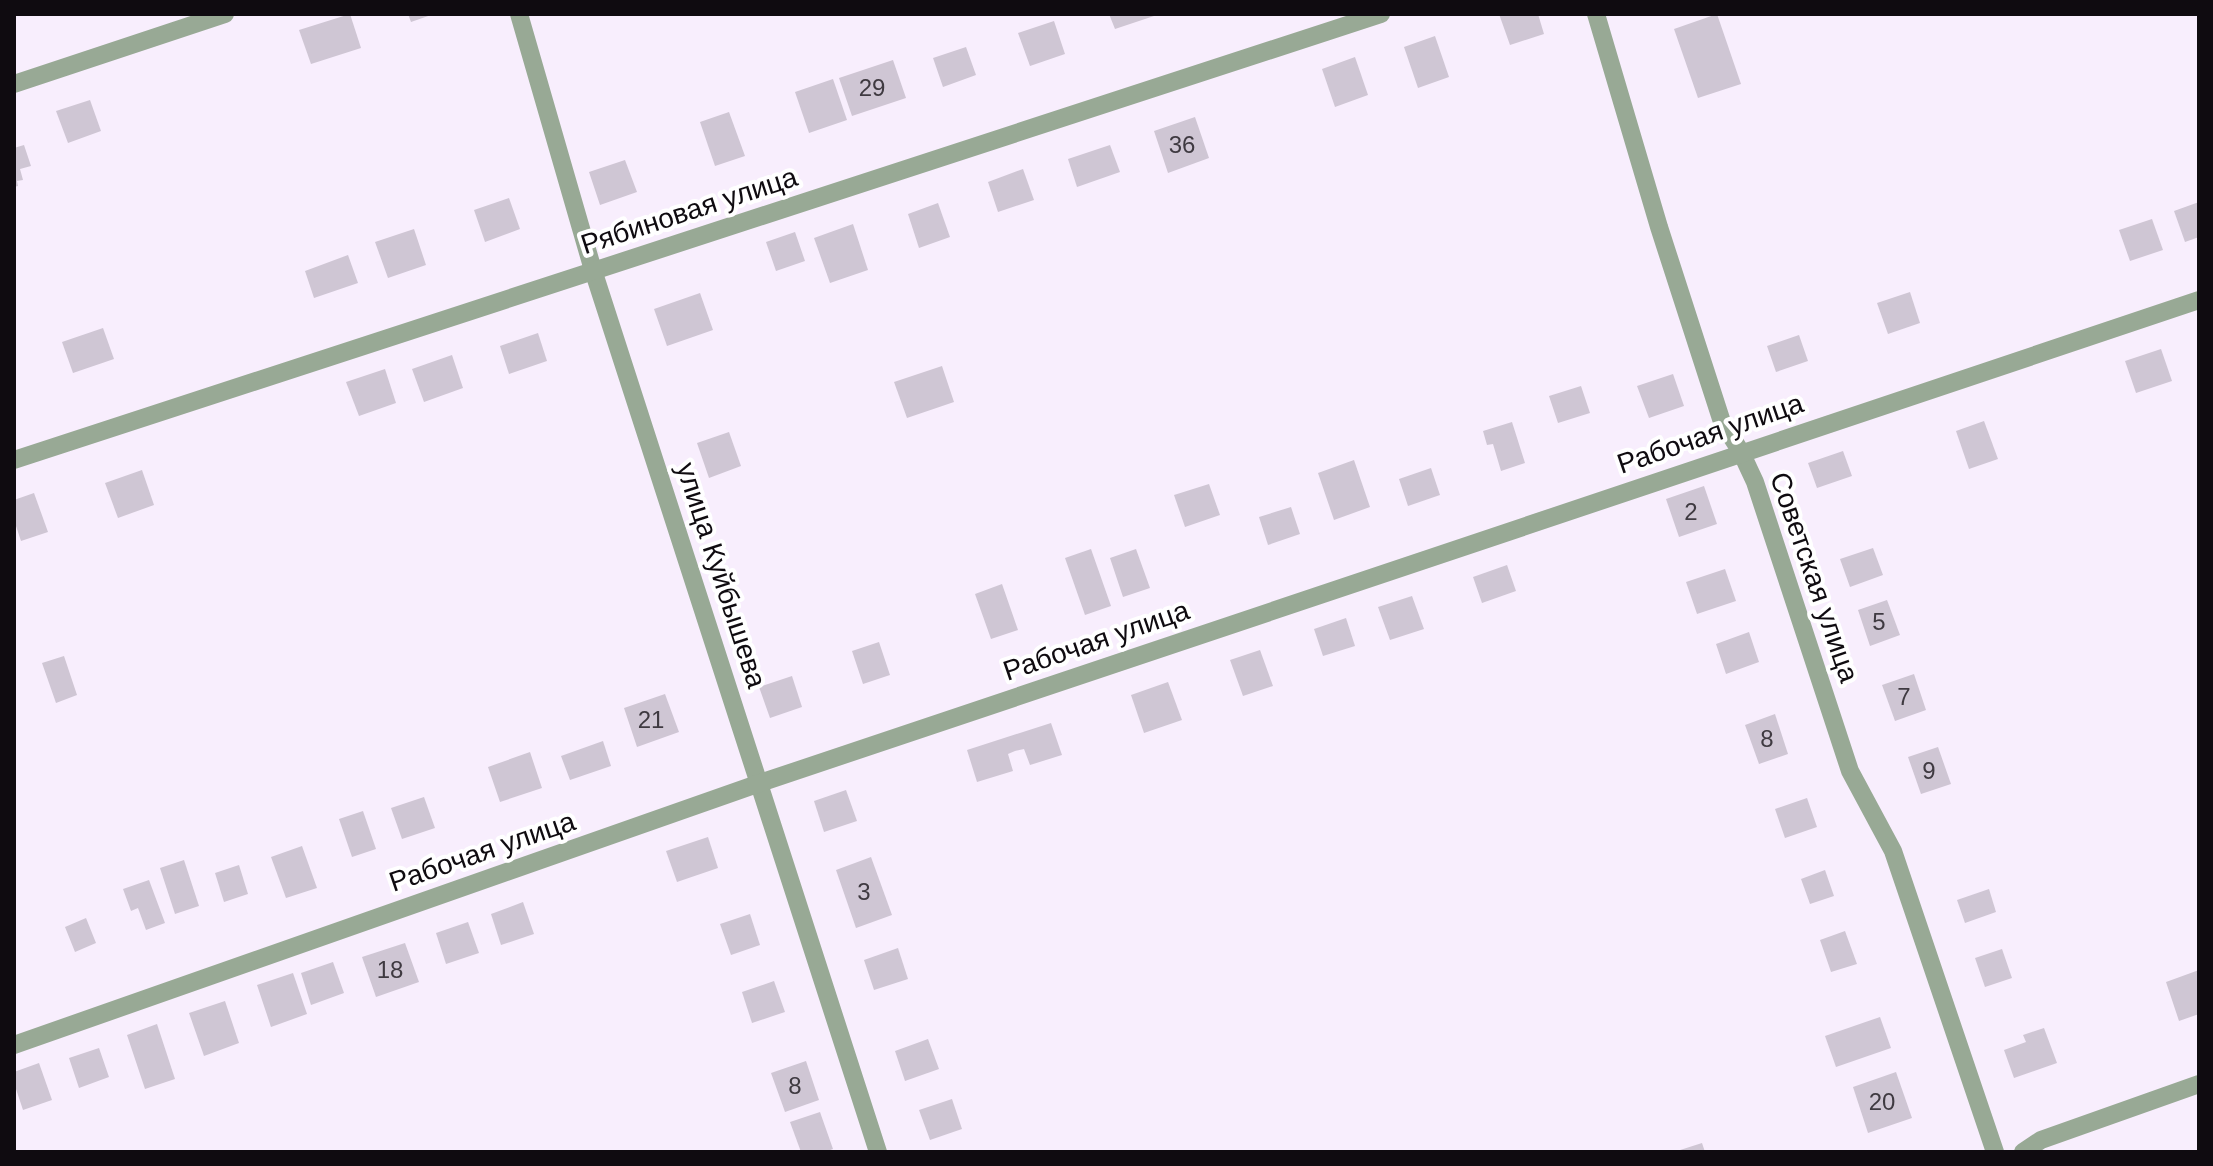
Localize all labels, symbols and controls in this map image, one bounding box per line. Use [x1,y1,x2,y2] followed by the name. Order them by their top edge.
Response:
[859,74,885,101] house number: 29
[1169,131,1195,158] house number: 36
[577,161,802,260] street label: Рябиновая улица
[1613,387,1808,480] street label: Рабочая улица
[670,459,773,692] street label: улица Куйбышева
[1764,468,1865,687] street label: Советская улица
[1684,498,1698,525] house number: 2
[999,594,1194,687] street label: Рабочая улица
[1872,608,1886,635] house number: 5
[1897,683,1911,710] house number: 7
[638,706,664,733] house number: 21
[1760,725,1774,752] house number: 8
[1922,757,1936,784] house number: 9
[385,805,580,898] street label: Рабочая улица
[857,878,871,905] house number: 3
[377,956,403,983] house number: 18
[788,1072,802,1099] house number: 8
[1869,1088,1895,1115] house number: 20

